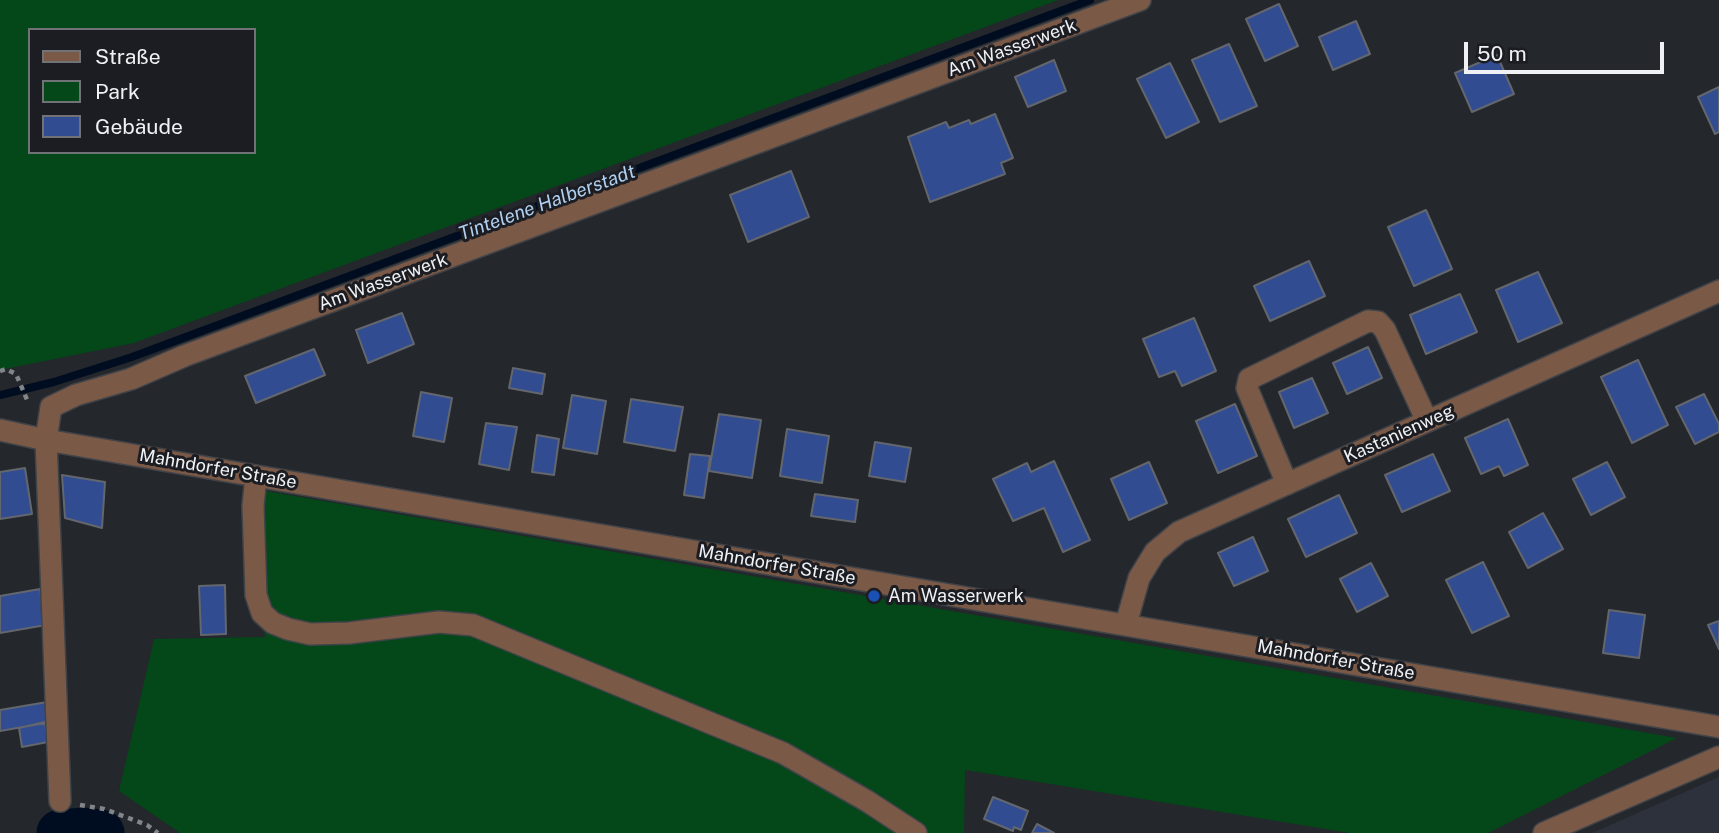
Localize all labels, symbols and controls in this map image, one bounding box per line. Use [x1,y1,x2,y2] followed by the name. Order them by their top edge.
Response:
[944,15,1080,81] street label: Am Wasserwerk
[28,28,256,154] legend
[1467,28,1666,72] scale bar
[1477,41,1527,66] text: 50 m
[95,44,161,69] text: Straße
[95,79,140,104] text: Park
[95,114,183,139] text: Gebäude
[455,160,639,246] water label: Tintelene Halberstadt
[315,249,451,315] street label: Am Wasserwerk
[1341,400,1457,468] street label: Kastanienweg
[138,445,298,493] street label: Mahndorfer Straße
[697,541,857,589] street label: Mahndorfer Straße
[888,585,1024,607] place label: Am Wasserwerk
[866,588,882,604] marker: Am Wasserwerk
[1256,636,1416,684] street label: Mahndorfer Straße

